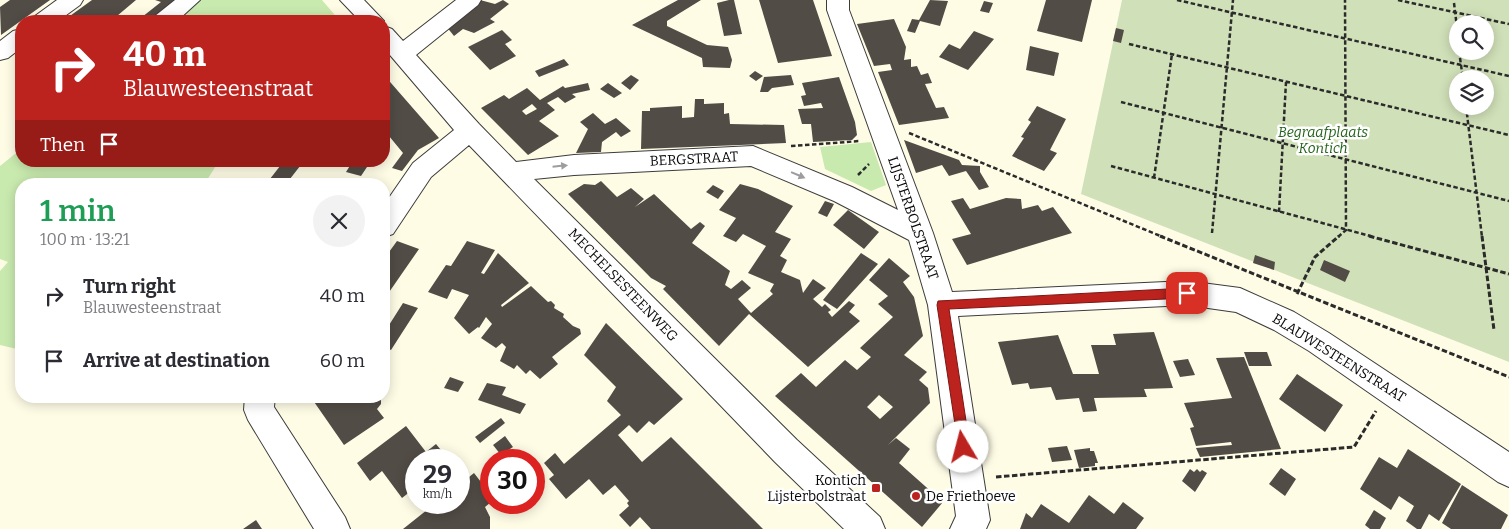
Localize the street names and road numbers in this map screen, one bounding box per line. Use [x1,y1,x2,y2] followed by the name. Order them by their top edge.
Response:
[649,148,739,170] street label: BERGSTRAAT
[884,154,942,282] street label: LIJSTERBOLSTRAAT
[565,225,681,345] street label: MECHELSESTEENWEG
[1269,310,1409,406] street label: BLAUWESTEENSTRAAT

